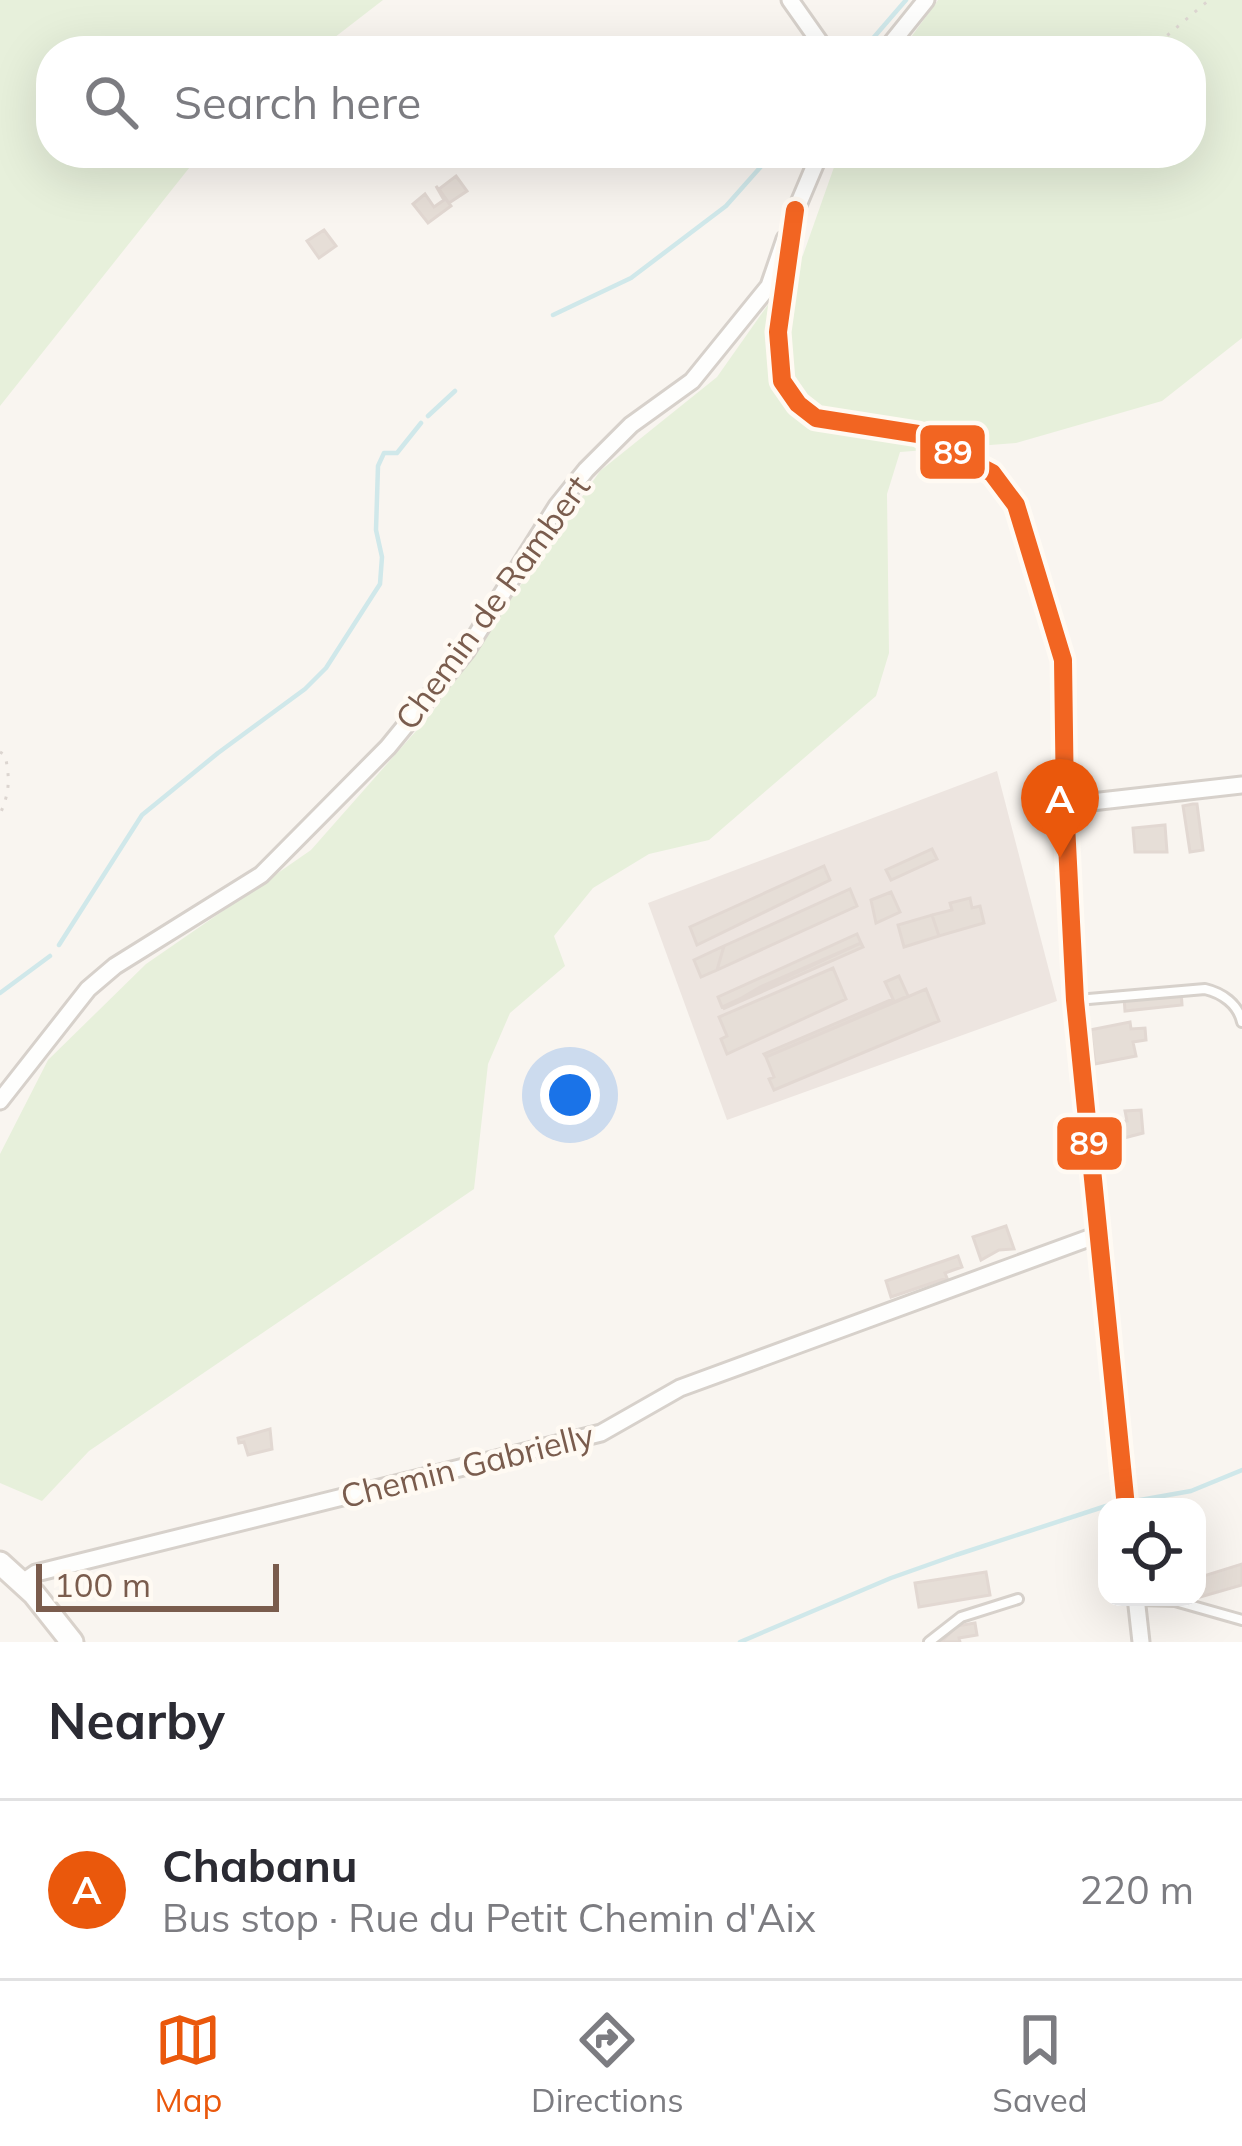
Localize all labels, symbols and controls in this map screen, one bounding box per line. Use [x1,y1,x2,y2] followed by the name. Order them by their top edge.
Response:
[36,36,1206,168] search box
[78,69,144,135] icon: search
[174,74,421,130] text: Search here
[918,423,987,481] line badge: 89
[933,431,973,472] text: 89
[386,467,598,737] street label: Chemin de Rambert
[1021,759,1099,858] pin: A
[540,1065,600,1125] your location
[1055,1115,1124,1172] line badge: 89
[1069,1122,1109,1163] text: 89
[336,1414,598,1516] street label: Chemin Gabrielly
[1098,1498,1206,1606] map controls
[1098,1498,1206,1606] button: locate
[36,1558,279,1611] scale bar
[54,1564,151,1605] text: 100 m
[48,1688,225,1752] text: Nearby
[162,1837,358,1893] text: Chabanu
[72,1865,102,1914] text: A
[1079,1865,1194,1914] text: 220 m
[162,1893,816,1942] text: Bus stop · Rue du Petit Chemin d'Aix
[154,2007,222,2120] tab: Map
[531,2007,684,2120] tab: Directions
[992,2007,1088,2120] tab: Saved

